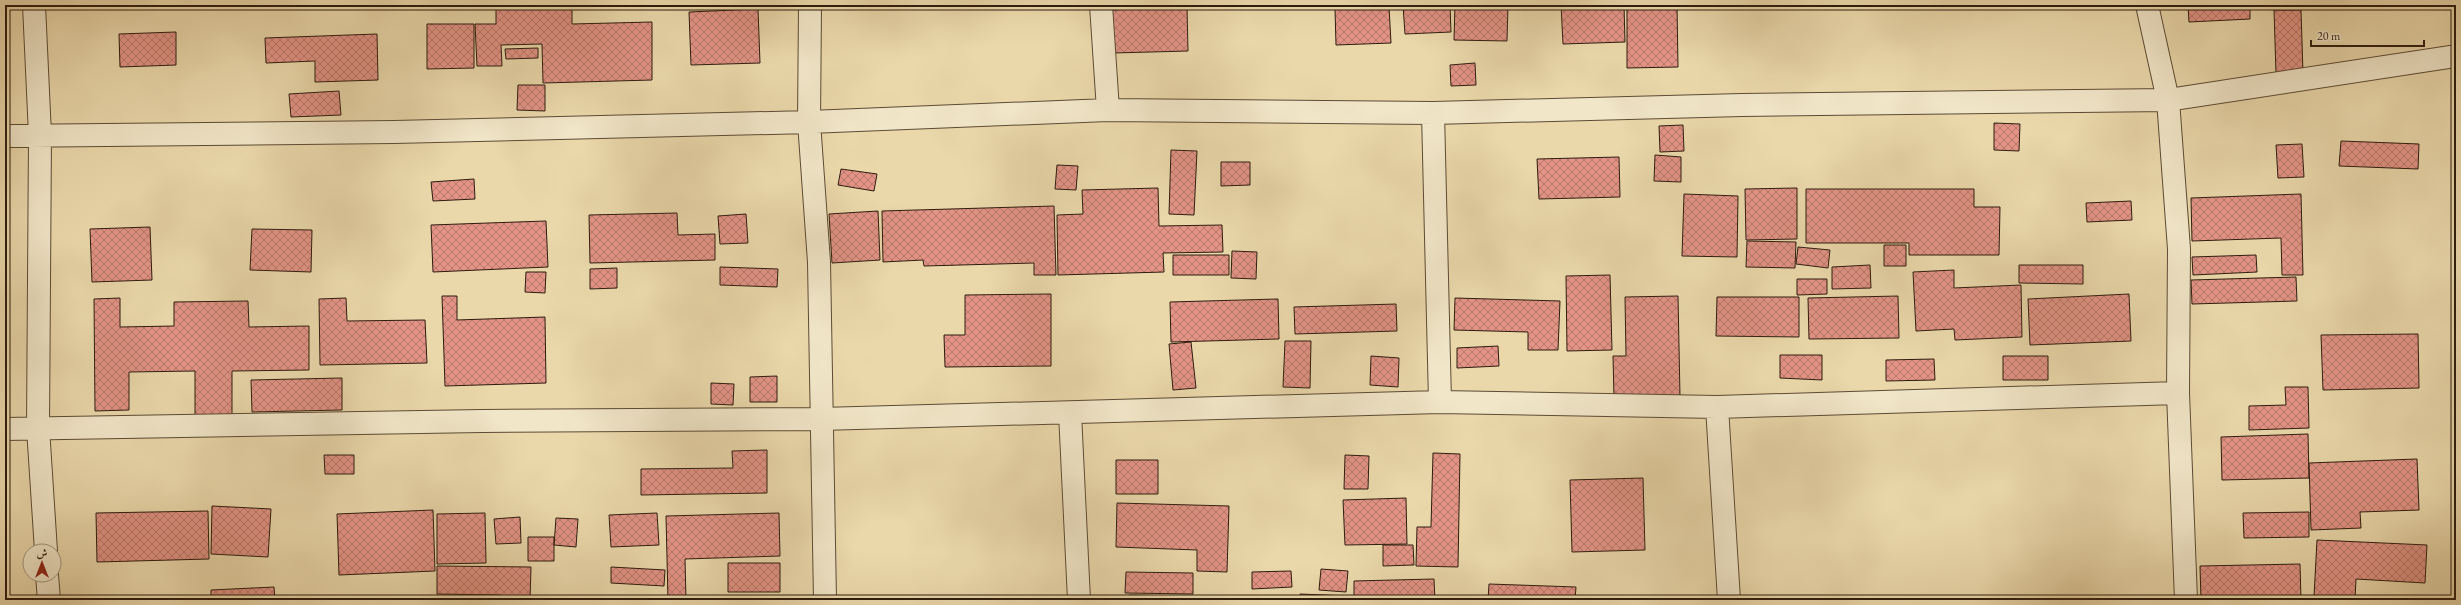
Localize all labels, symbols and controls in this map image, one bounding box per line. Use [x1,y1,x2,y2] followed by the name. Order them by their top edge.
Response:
[2311,22,2424,48] scale bar
[2317,28,2341,44] text: 20 m
[22,543,62,583] north arrow
[37,546,48,560] text: ش

